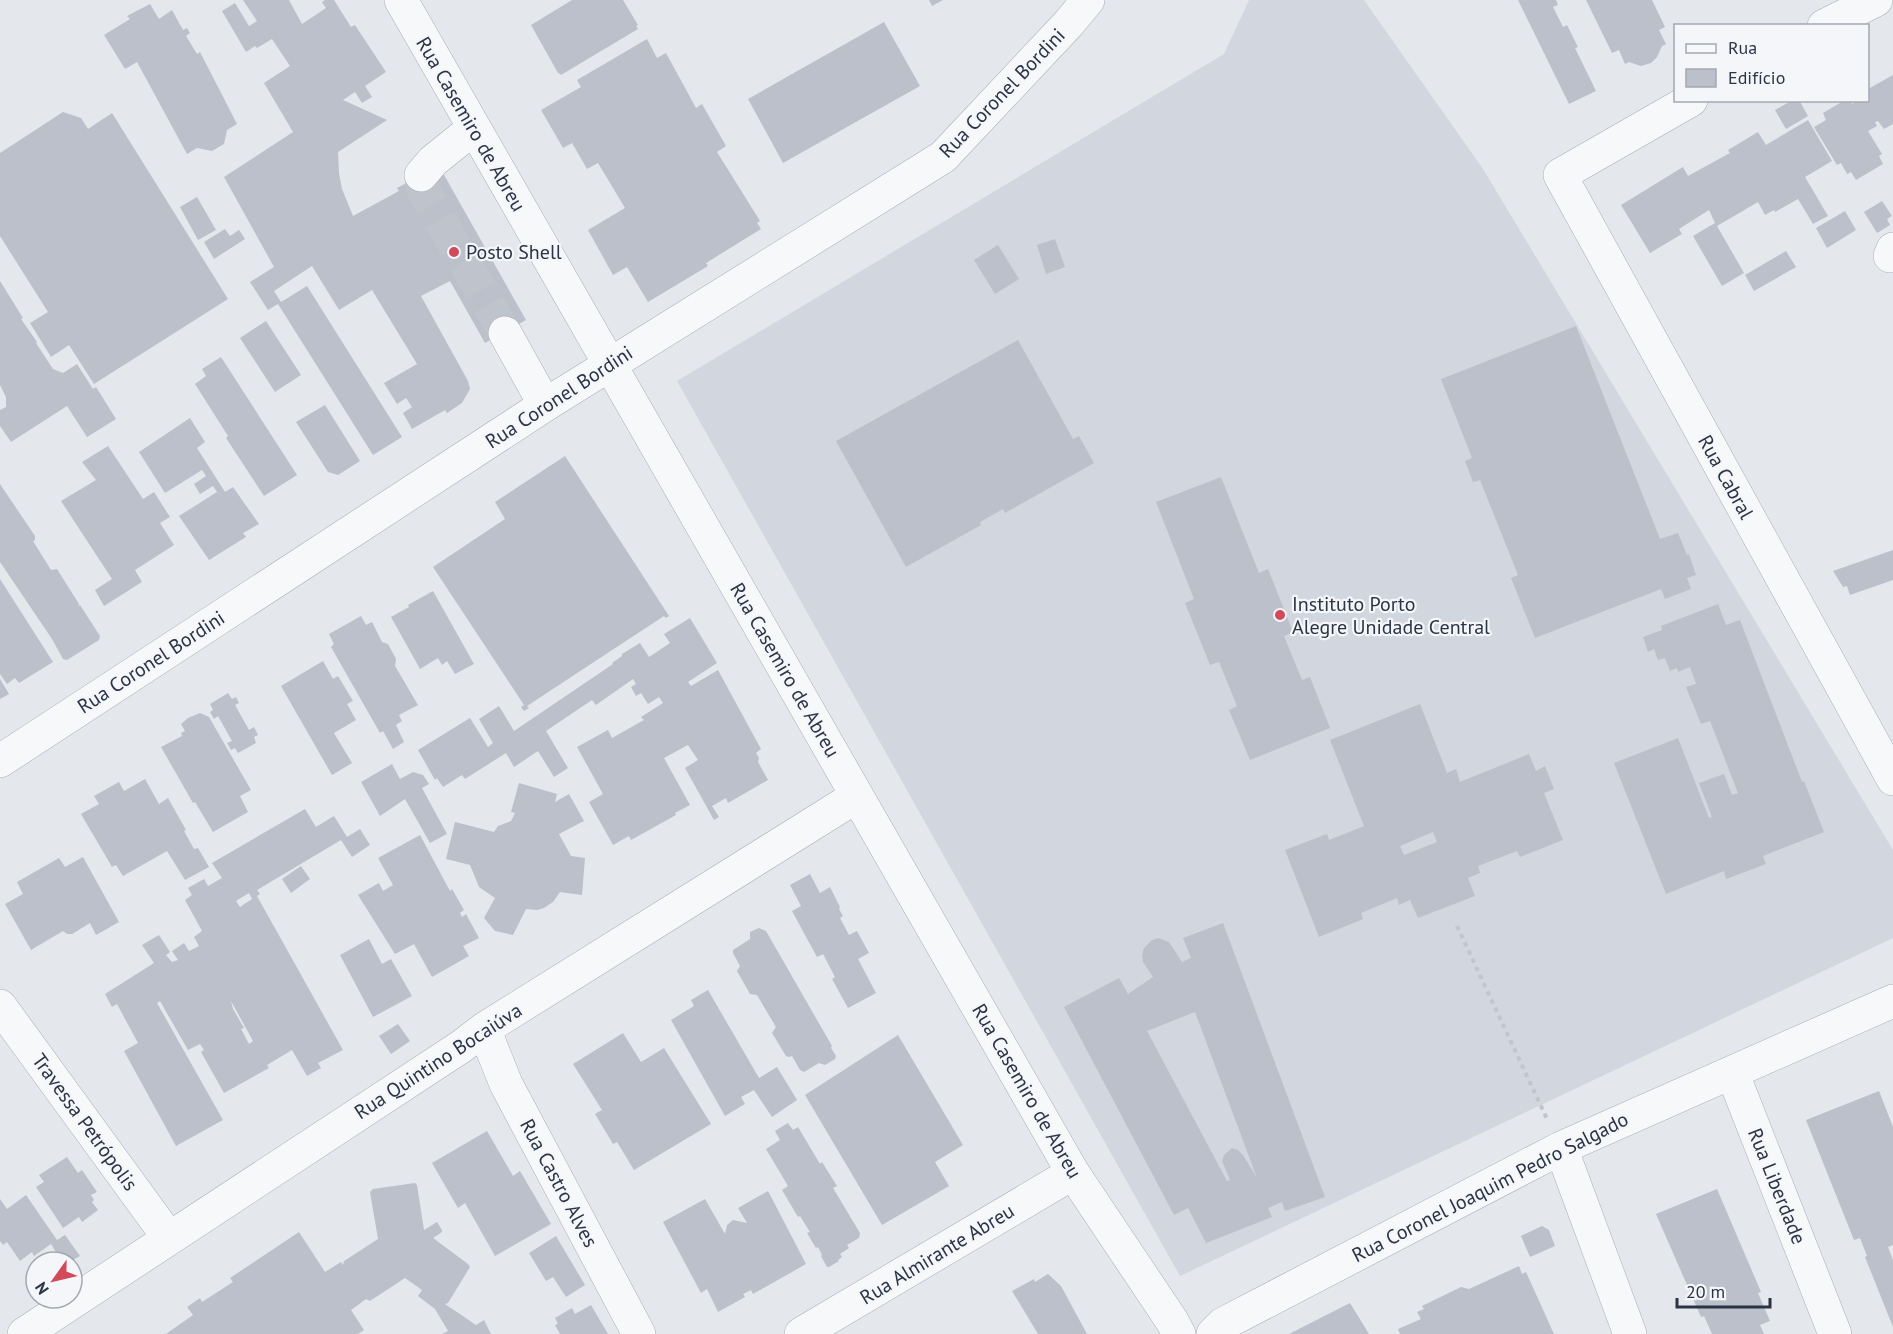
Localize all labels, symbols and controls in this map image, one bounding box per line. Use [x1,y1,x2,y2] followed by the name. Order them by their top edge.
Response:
[933,23,1071,163] street label: Rua Coronel Bordini
[1674,24,1869,102] legend
[410,32,532,216] street label: Rua Casemiro de Abreu
[1728,36,1757,59] text: Rua
[1728,66,1785,89] text: Edifício
[466,239,562,265] place label: Posto Shell
[447,245,461,259] marker: Posto Shell
[480,340,638,454] street label: Rua Coronel Bordini
[1692,430,1760,524] street label: Rua Cabral
[724,578,846,762] street label: Rua Casemiro de Abreu
[1292,591,1490,640] place label: Instituto Porto Alegre Unidade Central
[72,605,230,719] street label: Rua Coronel Bordini
[1273,608,1287,622] marker: Instituto Porto Alegre Unidade Central
[349,997,527,1125] street label: Rua Quintino Bocaiúva
[966,999,1088,1183] street label: Rua Casemiro de Abreu
[26,1048,144,1196] street label: Travessa Petrópolis
[1347,1106,1633,1268] street label: Rua Coronel Joaquim Pedro Salgado
[514,1114,604,1252] street label: Rua Castro Alves
[1742,1124,1812,1248] street label: Rua Liberdade
[855,1198,1019,1310] street label: Rua Almirante Abreu
[24,1250,84,1310] north arrow
[1677,1271,1770,1309] scale bar
[30,1278,53,1298] text: N
[1686,1280,1725,1303] text: 20 m

